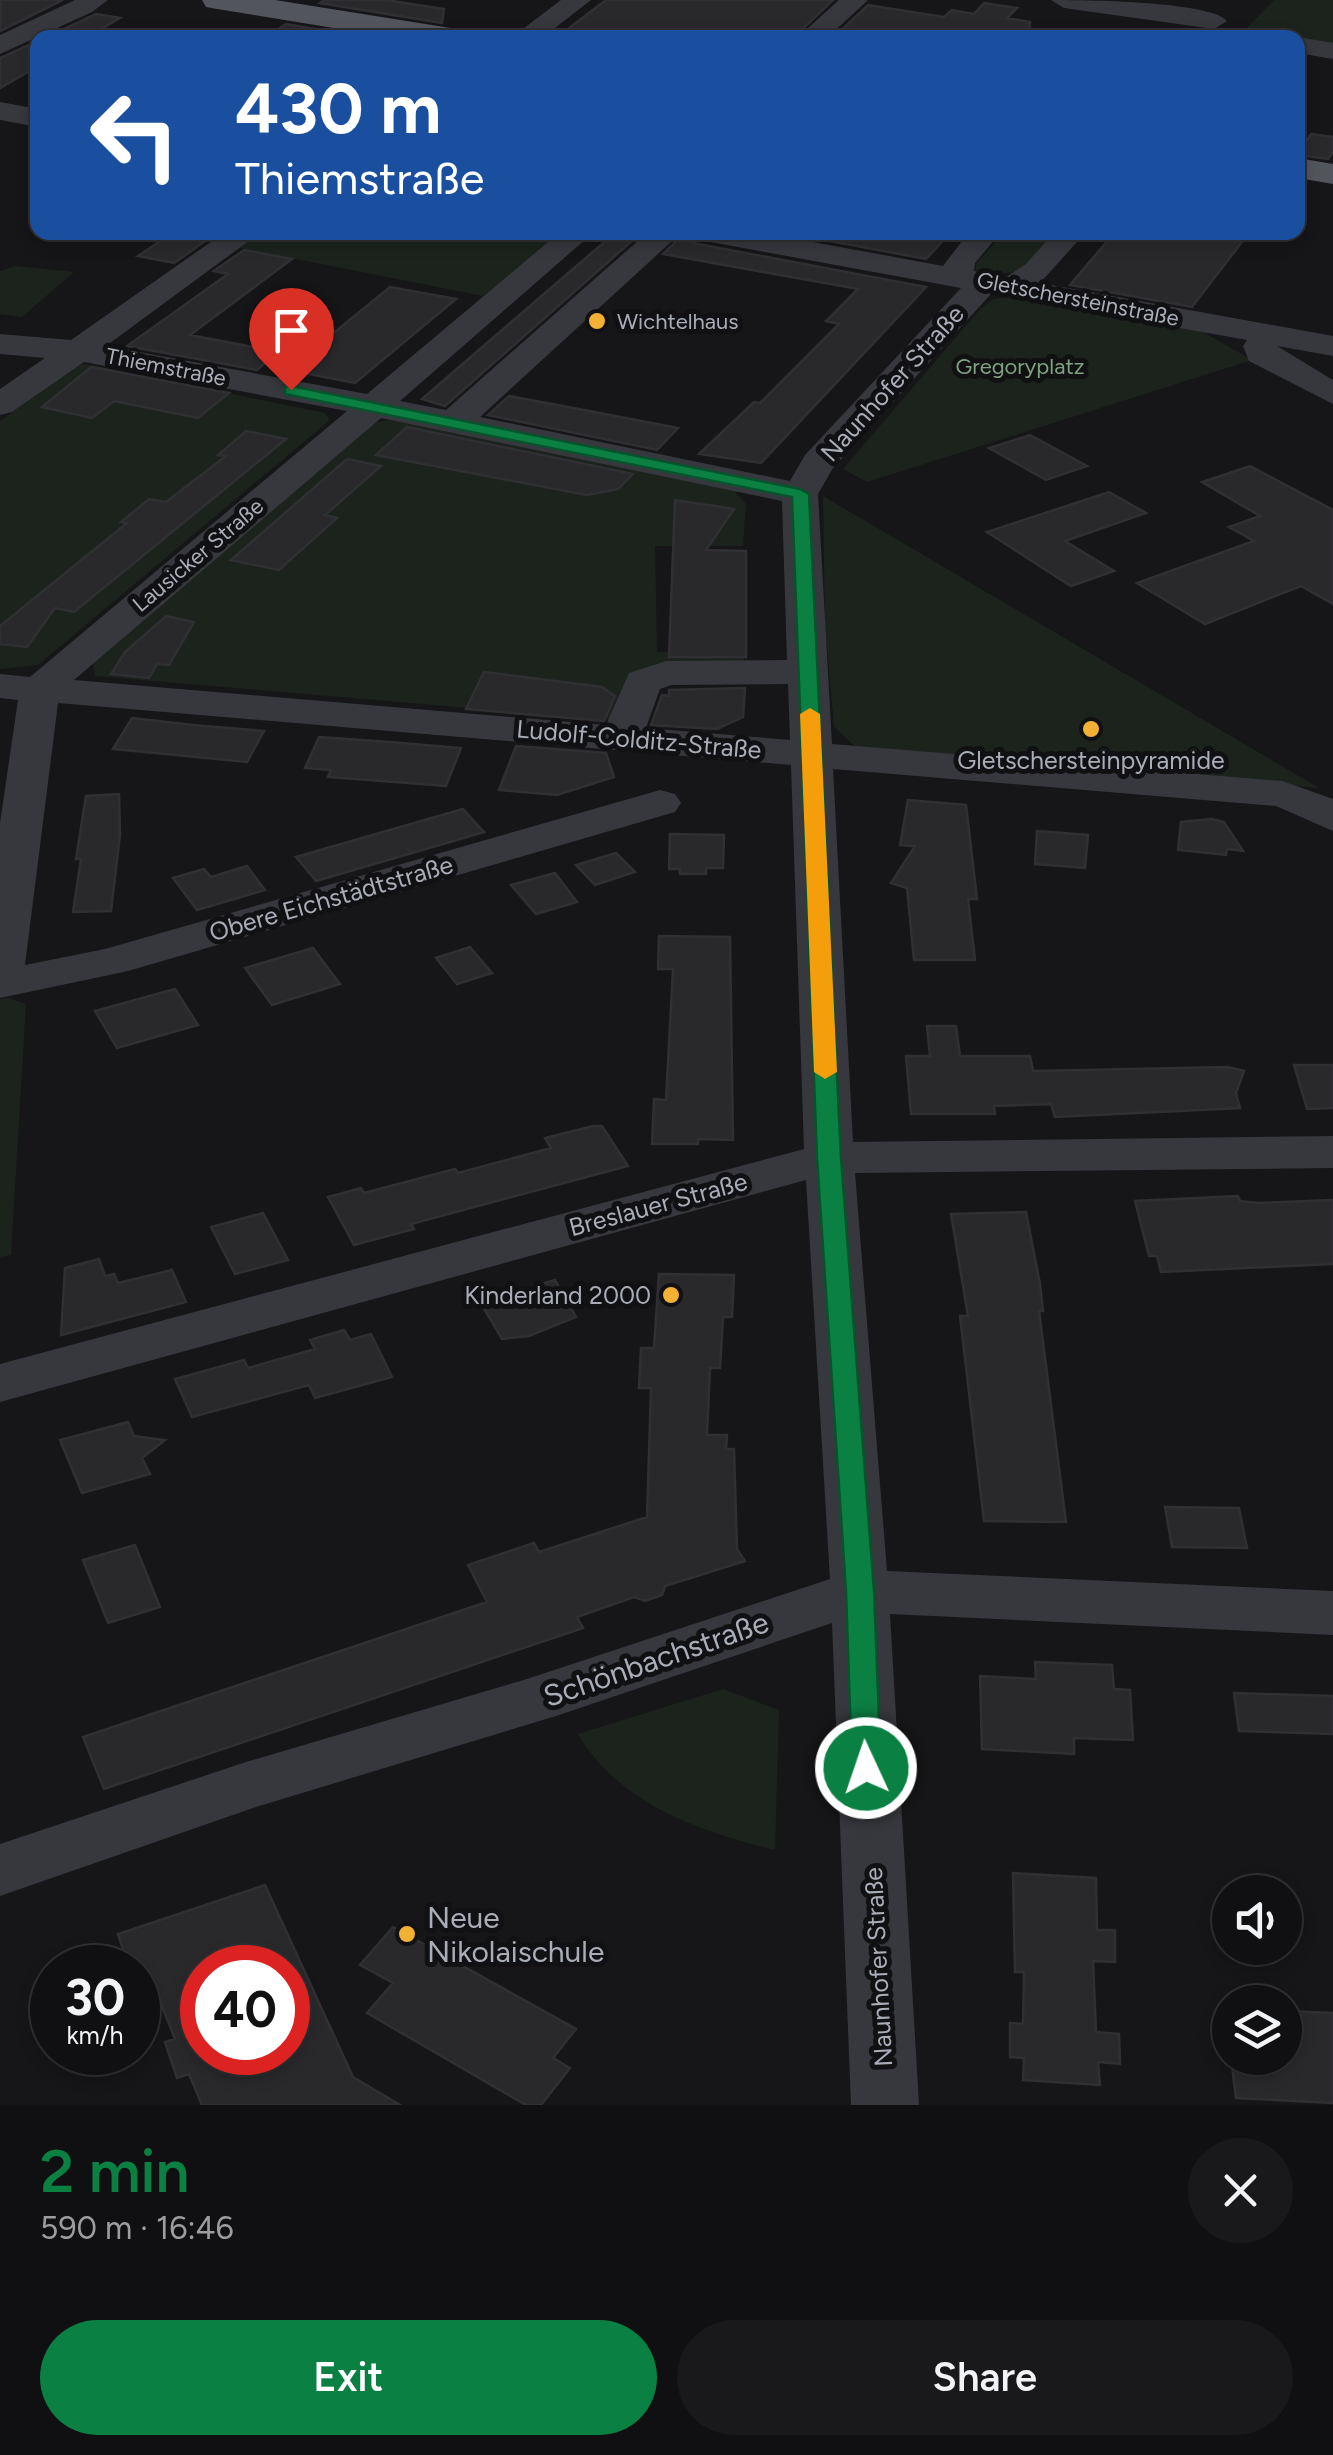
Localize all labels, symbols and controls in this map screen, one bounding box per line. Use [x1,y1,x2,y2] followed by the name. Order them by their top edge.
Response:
[235,66,441,151] text: 430 m
[70,70,200,200] icon: left
[235,151,484,205] text: Thiemstraße
[975,266,1181,332] street label: Gletschersteinstraße
[249,288,334,391] pin
[814,299,970,467] street label: Naunhofer Straße
[264,303,319,358] icon: arrive
[617,308,739,335] place label: Wichtelhaus
[586,310,608,332] marker: Wichtelhaus
[104,342,228,392] street label: Thiemstraße
[955,353,1085,380] park label: Gregoryplatz
[127,492,269,618] street label: Lausicker Straße
[515,713,763,765] street label: Ludolf-Colditz-Straße
[1080,718,1102,740] marker: Gletschersteinpyramide
[957,745,1225,775] place label: Gletschersteinpyramide
[206,849,456,947] street label: Obere Eichstädtstraße
[566,1166,750,1242] street label: Breslauer Straße
[464,1280,651,1310] place label: Kinderland 2000
[660,1284,682,1306] marker: Kinderland 2000
[539,1603,773,1715] street label: Schönbachstraße
[814,1716,918,1820] position arrow
[858,1867,898,2067] street label: Naunhofer Straße
[1212,1875,1302,2075] map controls
[1212,1875,1302,1965] button: sound
[427,1899,604,1970] place label: Neue Nikolaischule
[396,1923,418,1945] marker: Neue Nikolaischule
[180,1945,310,2075] speed limit sign: 40
[65,1967,125,2028] text: 30
[1212,1985,1302,2075] button: layers
[66,2020,124,2050] text: km/h
[40,2135,189,2207] text: 2 min
[1188,2138,1293,2243] button: close
[40,2209,234,2247] text: 590 m · 16:46
[40,2320,657,2435] button: Exit
[677,2320,1293,2435] button: Share

